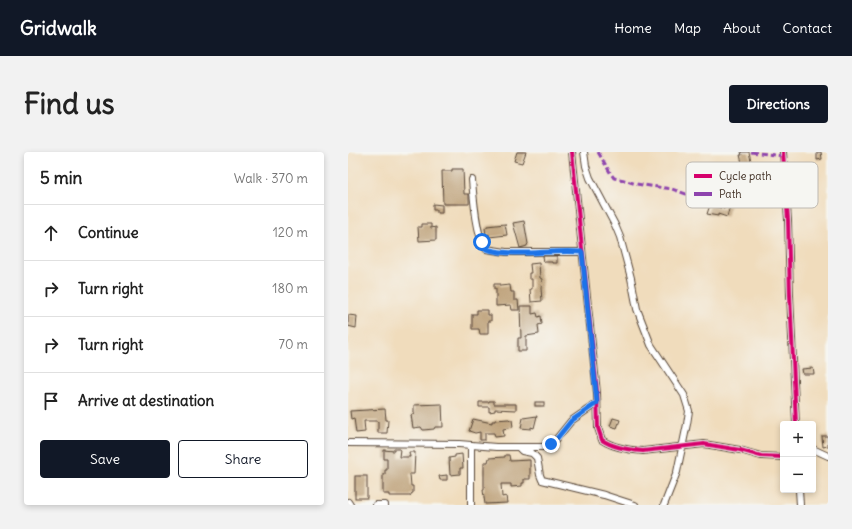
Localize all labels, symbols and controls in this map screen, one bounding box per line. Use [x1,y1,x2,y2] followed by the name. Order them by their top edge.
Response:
[20,16,97,40] text: Gridwalk
[614,19,652,37] text: Home
[674,19,701,37] text: Map
[723,19,761,37] text: About
[783,19,832,37] text: Contact
[729,85,828,123] button: Directions
[24,86,115,122] text: Find us
[686,162,818,208] legend
[40,167,82,189] text: 5 min
[719,169,772,183] text: Cycle path
[234,170,308,187] text: Walk · 370 m
[719,187,742,201] text: Path
[40,222,62,244] icon: ahead
[78,223,139,242] text: Continue
[273,224,308,241] text: 120 m
[473,233,491,251] route start
[40,278,62,300] icon: right
[78,279,143,298] text: Turn right
[272,280,308,297] text: 180 m
[40,334,62,356] icon: right
[78,335,143,354] text: Turn right
[279,336,308,353] text: 70 m
[40,390,62,412] icon: arrive
[78,391,214,410] text: Arrive at destination
[780,421,816,493] map controls
[780,421,816,457] button: +
[542,435,560,453] route end
[40,440,170,478] button: Save
[178,440,308,478] button: Share
[780,457,816,493] button: −

